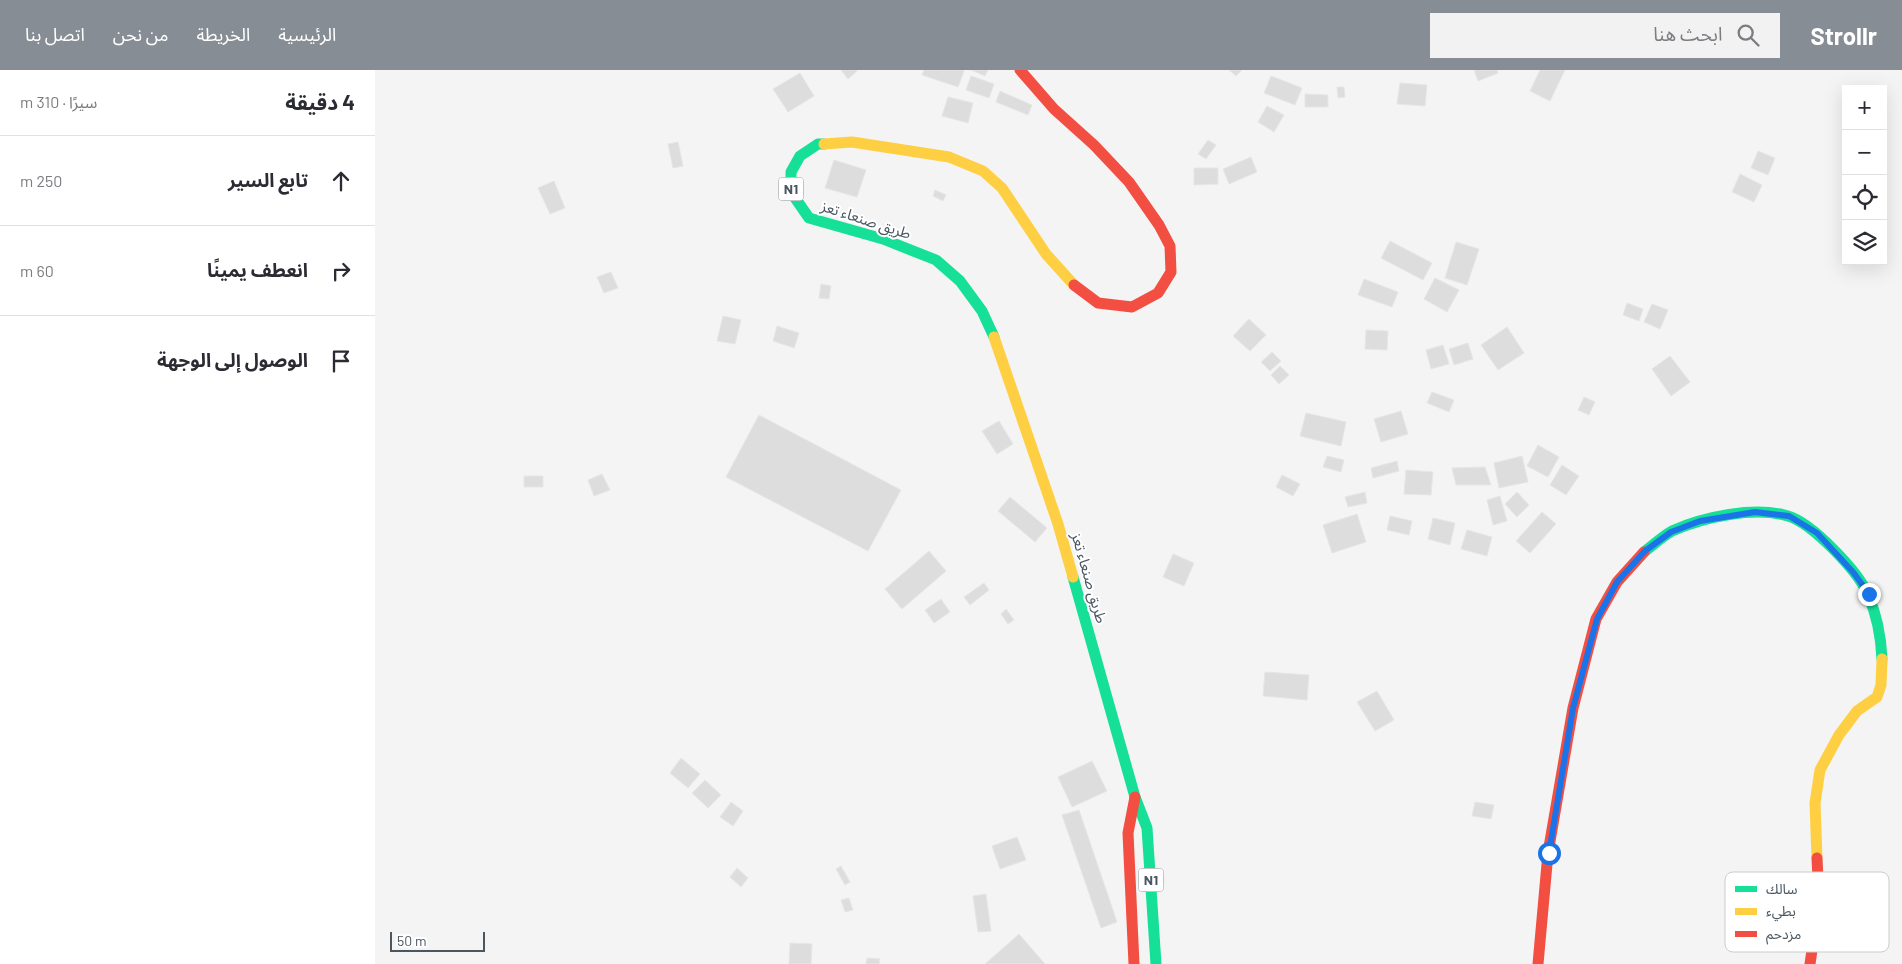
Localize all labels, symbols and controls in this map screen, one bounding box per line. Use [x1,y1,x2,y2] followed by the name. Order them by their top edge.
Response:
[1430,13,1780,58] search box
[1734,21,1762,49] icon: search
[1810,21,1877,50] text: Strollr
[1653,22,1722,45] text: ابحث هنا
[25,23,85,45] text: اتصل بنا
[113,23,168,45] text: من نحن
[196,23,250,45] text: الخريطة
[278,23,336,45] text: الرئيسية
[1842,85,1887,265] map controls
[1842,85,1887,130] button: +
[285,89,355,114] text: 4 دقيقة
[20,92,97,111] text: سيرًا · 310 m
[1842,130,1887,175] button: −
[327,167,355,195] icon: ahead
[228,168,308,191] text: تابع السير
[20,171,62,190] text: 250 m
[1842,175,1887,220] button: locate
[779,178,803,200] road number: N1
[817,196,914,244] street label: طريق صنعاء تعز
[1842,220,1887,265] button: layers
[327,257,355,285] icon: right
[207,258,308,281] text: انعطف يمينًا
[20,261,54,280] text: 60 m
[327,347,355,375] icon: arrive
[157,348,308,371] text: الوصول إلى الوجهة
[1066,529,1112,626] street label: طريق صنعاء تعز
[1858,583,1881,606] route end
[1538,842,1561,865] route start
[1139,868,1163,892] road number: N1
[1725,872,1889,952] legend
[1766,880,1798,897] text: سالك
[1766,902,1796,922] text: بطيء
[1766,925,1801,945] text: مزدحم
[390,929,485,952] scale bar
[397,932,426,949] text: 50 m

